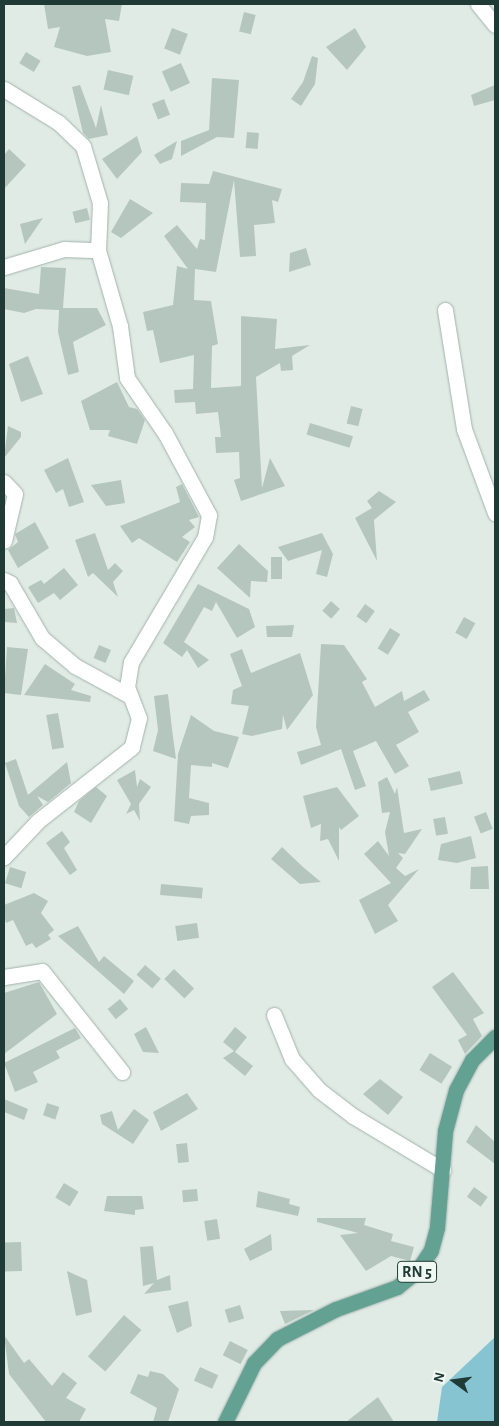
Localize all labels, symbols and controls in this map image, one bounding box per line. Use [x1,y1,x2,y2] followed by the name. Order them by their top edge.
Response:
[397,1258,437,1286] road number: RN 5
[429,1356,479,1406] north arrow
[431,1371,447,1384] text: N

